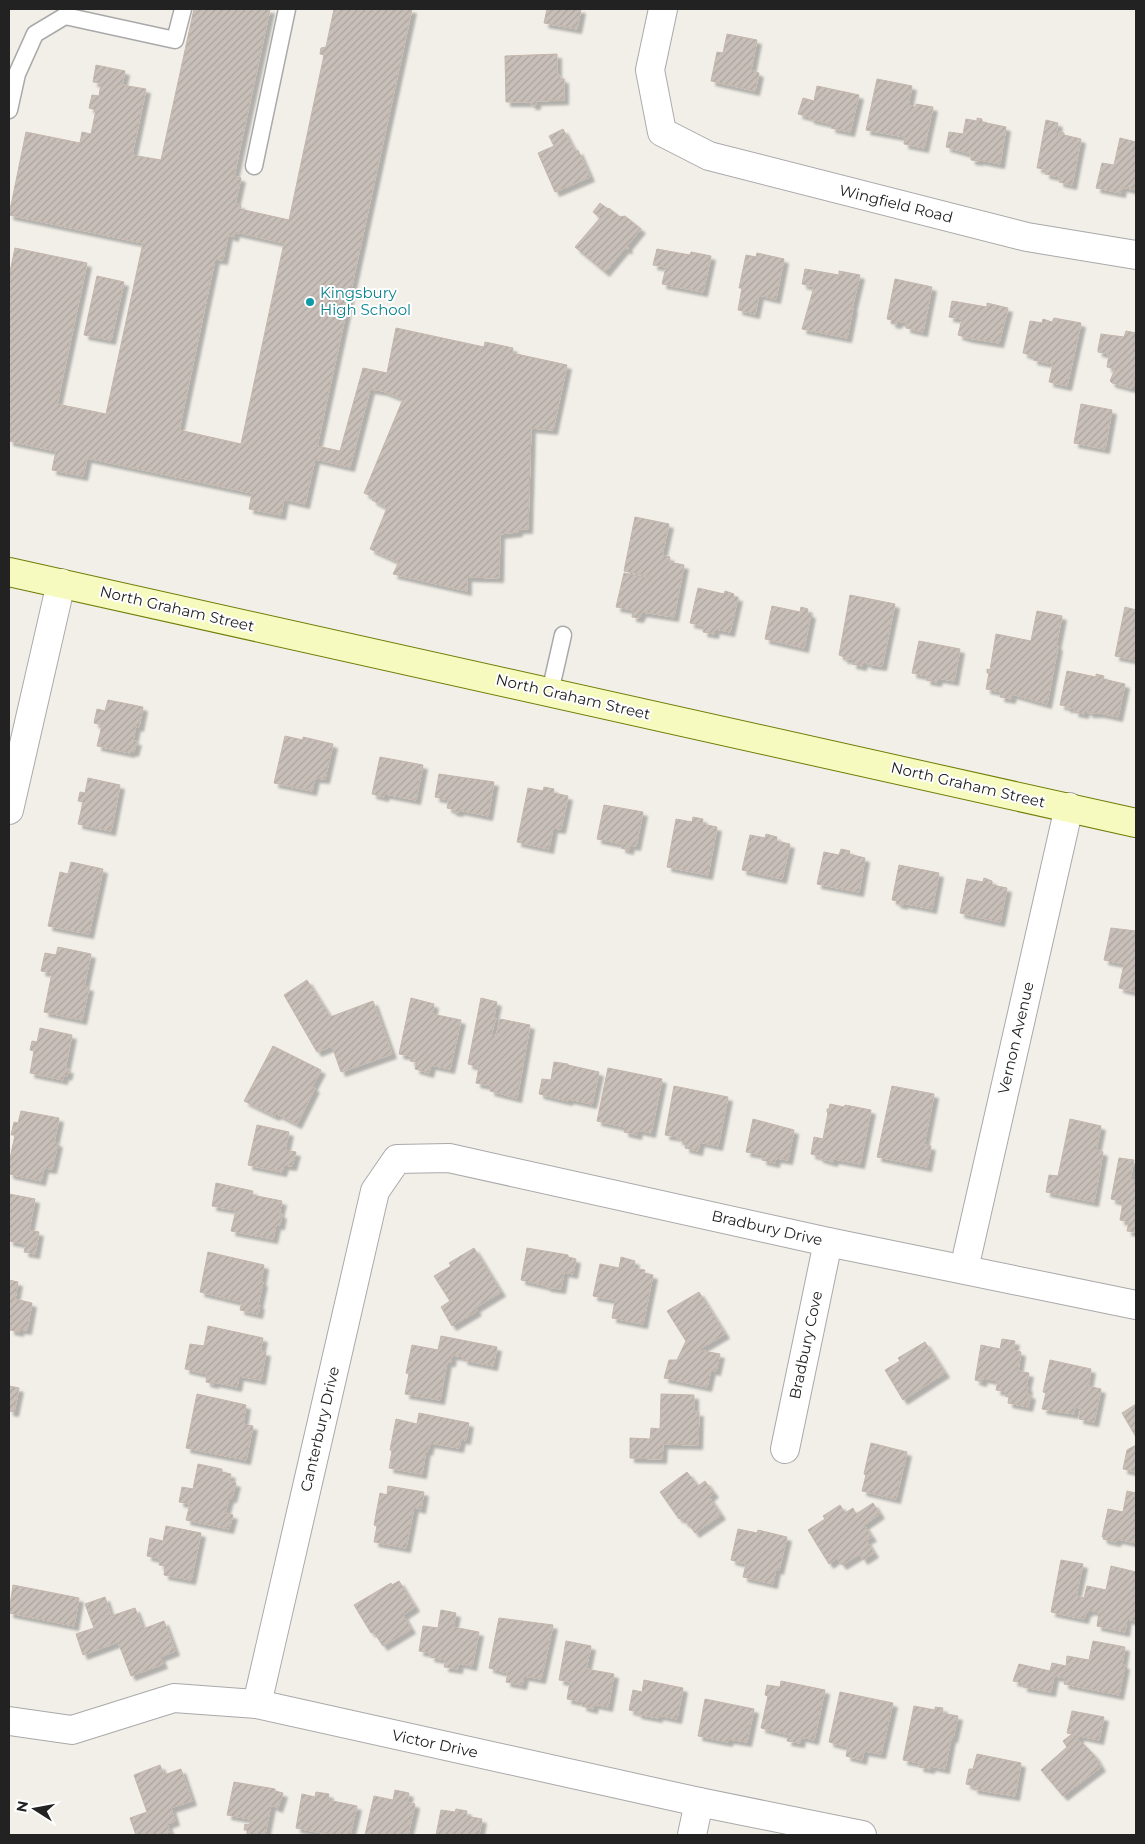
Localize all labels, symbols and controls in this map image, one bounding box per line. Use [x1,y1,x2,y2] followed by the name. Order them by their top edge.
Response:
[837,180,955,227] street label: Wingfield Road
[320,283,411,319] place label: Kingsbury High School
[304,296,316,308] marker: Kingsbury High School
[98,581,256,636] street label: North Graham Street
[494,669,652,724] street label: North Graham Street
[889,757,1047,812] street label: North Graham Street
[993,980,1038,1096] street label: Vernon Avenue
[710,1206,824,1250] street label: Bradbury Drive
[785,1289,826,1401] street label: Bradbury Cove
[296,1364,343,1493] street label: Canterbury Drive
[390,1725,480,1762] street label: Victor Drive
[10,1784,60,1834] north arrow
[12,1799,32,1814] text: N

